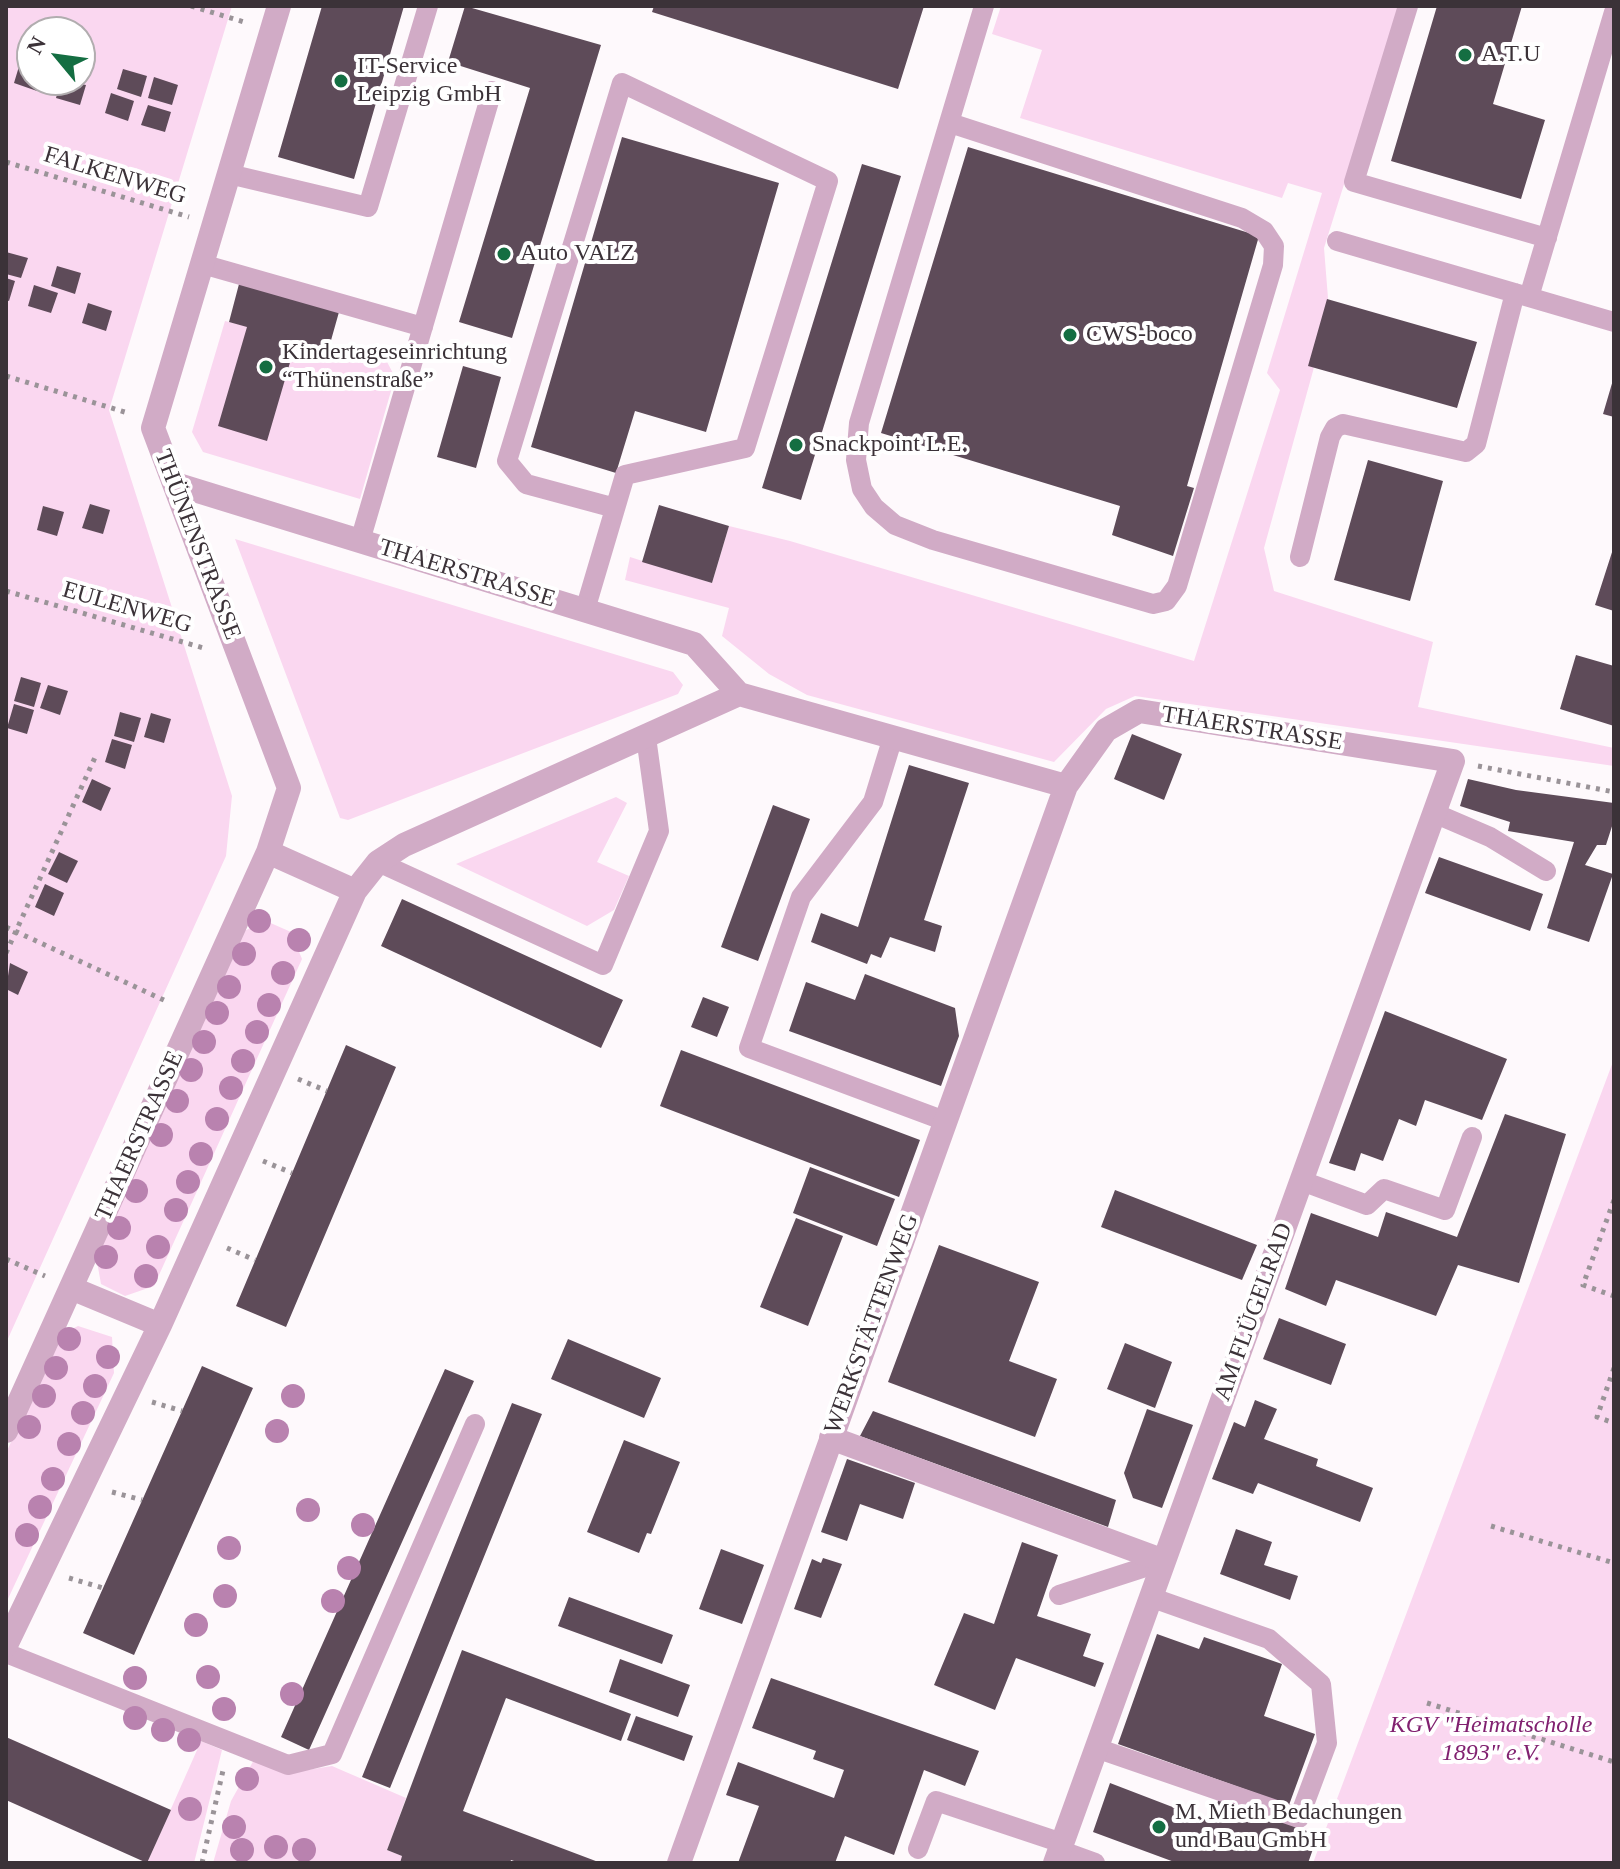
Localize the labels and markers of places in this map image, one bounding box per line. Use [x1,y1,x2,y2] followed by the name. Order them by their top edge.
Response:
[1481,41,1541,69] place label: A.T.U
[1456,46,1474,64] marker: A.T.U
[357,53,502,109] place label: IT-Service Leipzig GmbH
[332,72,350,90] marker: IT-Service Leipzig GmbH
[520,240,635,268] place label: Auto VALZ
[495,245,513,263] marker: Auto VALZ
[1086,321,1193,349] place label: CWS-boco
[1061,326,1079,344] marker: CWS-boco
[282,339,507,395] place label: Kindertageseinrichtung “Thünenstraße”
[257,358,275,376] marker: Kindertageseinrichtung “Thünenstraße”
[812,431,967,459] place label: Snackpoint L.E.
[787,436,805,454] marker: Snackpoint L.E.
[1175,1799,1402,1855] place label: M. Mieth Bedachungen und Bau GmbH
[1150,1818,1168,1836] marker: M. Mieth Bedachungen und Bau GmbH

